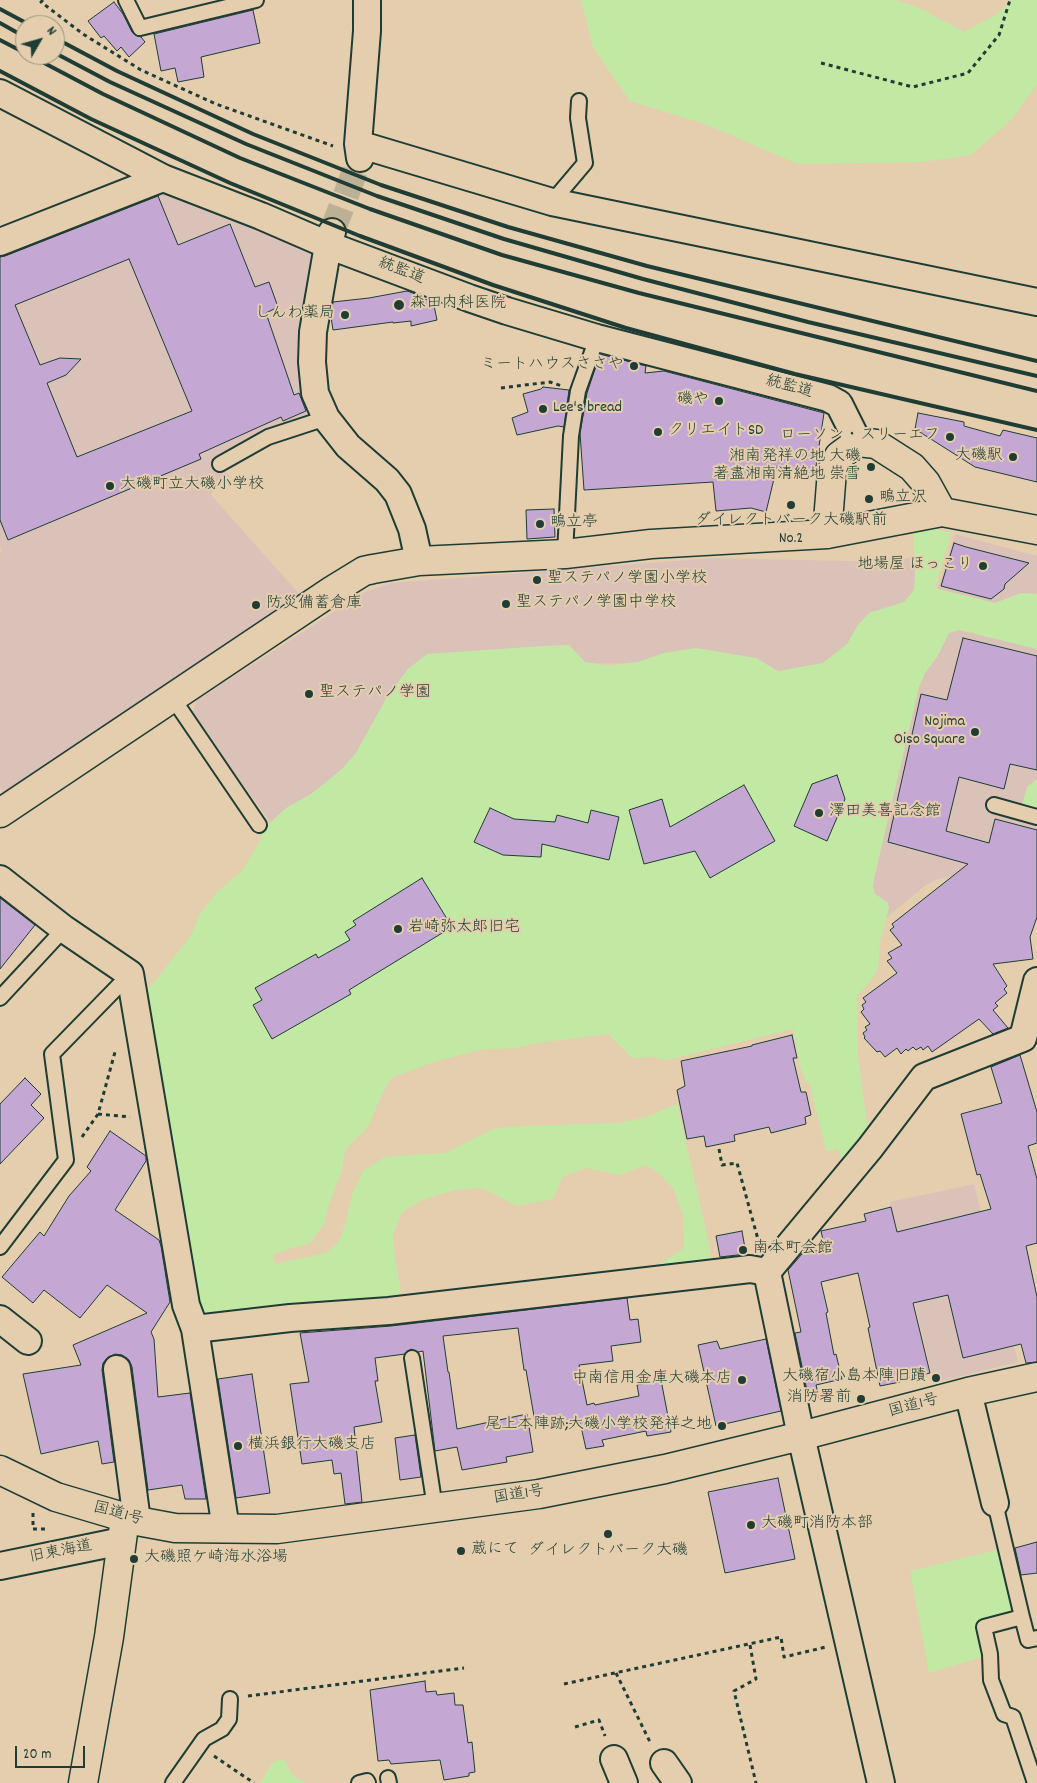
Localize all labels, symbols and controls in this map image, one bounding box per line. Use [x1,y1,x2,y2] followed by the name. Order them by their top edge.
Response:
[15,15,65,65] north arrow
[41,22,61,40] text: N
[375,254,427,290] street label: 統監道
[410,295,506,315] place label: 森田内科医院
[392,298,406,312] marker: 森田内科医院
[255,305,335,325] place label: しんわ薬局
[339,309,351,321] marker: しんわ薬局
[480,356,624,376] place label: ミートハウスささや
[628,360,640,372] marker: ミートハウスささや
[763,373,815,403] street label: 統監道
[677,391,709,411] place label: 磯や
[713,395,725,407] marker: 磯や
[553,399,622,419] place label: Lee's bread
[537,403,549,415] marker: Lee's bread
[668,422,763,442] place label: クリエイトSD
[652,426,664,438] marker: クリエイトSD
[780,427,940,447] place label: ローソン・スリーエフ
[944,431,956,443] marker: ローソン・スリーエフ
[955,447,1003,467] place label: 大磯駅
[713,448,861,486] place label: 湘南発祥の地 大磯 著盡湘南清絶地 崇雪
[1007,451,1019,463] marker: 大磯駅
[865,461,877,473] marker: 湘南発祥の地 大磯 著盡湘南清絶地 崇雪
[120,476,264,496] place label: 大磯町立大磯小学校
[104,480,116,492] marker: 大磯町立大磯小学校
[879,489,927,509] place label: 鴫立沢
[863,493,875,505] marker: 鴫立沢
[785,499,797,511] marker: ダイレクトバーク大磯駅前 No.2
[695,512,887,550] place label: ダイレクトバーク大磯駅前 No.2
[550,514,598,534] place label: 鴫立亭
[534,518,546,530] marker: 鴫立亭
[857,556,973,576] place label: 地場屋 ほっこり
[977,560,989,572] marker: 地場屋 ほっこり
[547,570,707,590] place label: 聖ステパノ学園小学校
[531,574,543,586] marker: 聖ステパノ学園小学校
[516,594,676,614] place label: 聖ステパノ学園中学校
[266,595,362,615] place label: 防災備蓄倉庫
[500,598,512,610] marker: 聖ステパノ学園中学校
[250,599,262,611] marker: 防災備蓄倉庫
[319,684,431,704] place label: 聖ステパノ学園
[303,688,315,700] marker: 聖ステパノ学園
[894,713,965,751] place label: Nojima Oiso Square
[969,726,981,738] marker: Nojima Oiso Square
[829,803,941,823] place label: 澤田美喜記念館
[813,807,825,819] marker: 澤田美喜記念館
[408,919,520,939] place label: 岩崎弥太郎旧宅
[392,923,404,935] marker: 岩崎弥太郎旧宅
[753,1240,833,1260] place label: 南本町会館
[737,1244,749,1256] marker: 南本町会館
[782,1368,926,1388] place label: 大磯宿小島本陣旧蹟
[572,1370,732,1390] place label: 中南信用金庫大磯本店
[930,1372,942,1384] marker: 大磯宿小島本陣旧蹟
[736,1374,748,1386] marker: 中南信用金庫大磯本店
[787,1389,851,1409] place label: 消防署前
[887,1391,941,1423] street label: 国道1号
[855,1393,867,1405] marker: 消防署前
[485,1416,712,1436] place label: 尾上本陣跡;大磯小学校発祥之地
[716,1420,728,1432] marker: 尾上本陣跡;大磯小学校発祥之地
[248,1436,376,1456] place label: 横浜銀行大磯支店
[232,1440,244,1452] marker: 横浜銀行大磯支店
[492,1482,546,1510] street label: 国道1号
[91,1499,145,1531] street label: 国道1号
[761,1515,873,1535] place label: 大磯町消防本部
[745,1519,757,1531] marker: 大磯町消防本部
[602,1528,614,1540] marker: ダイレクトバーク大磯
[28,1537,94,1569] street label: 旧東海道
[471,1541,519,1561] place label: 蔵にて
[528,1542,688,1562] place label: ダイレクトバーク大磯
[455,1545,467,1557] marker: 蔵にて
[144,1549,288,1569] place label: 大磯照ケ崎海水浴場
[128,1553,140,1565] marker: 大磯照ケ崎海水浴場
[18,1736,88,1768] scale bar
[23,1744,51,1766] text: 20 m

